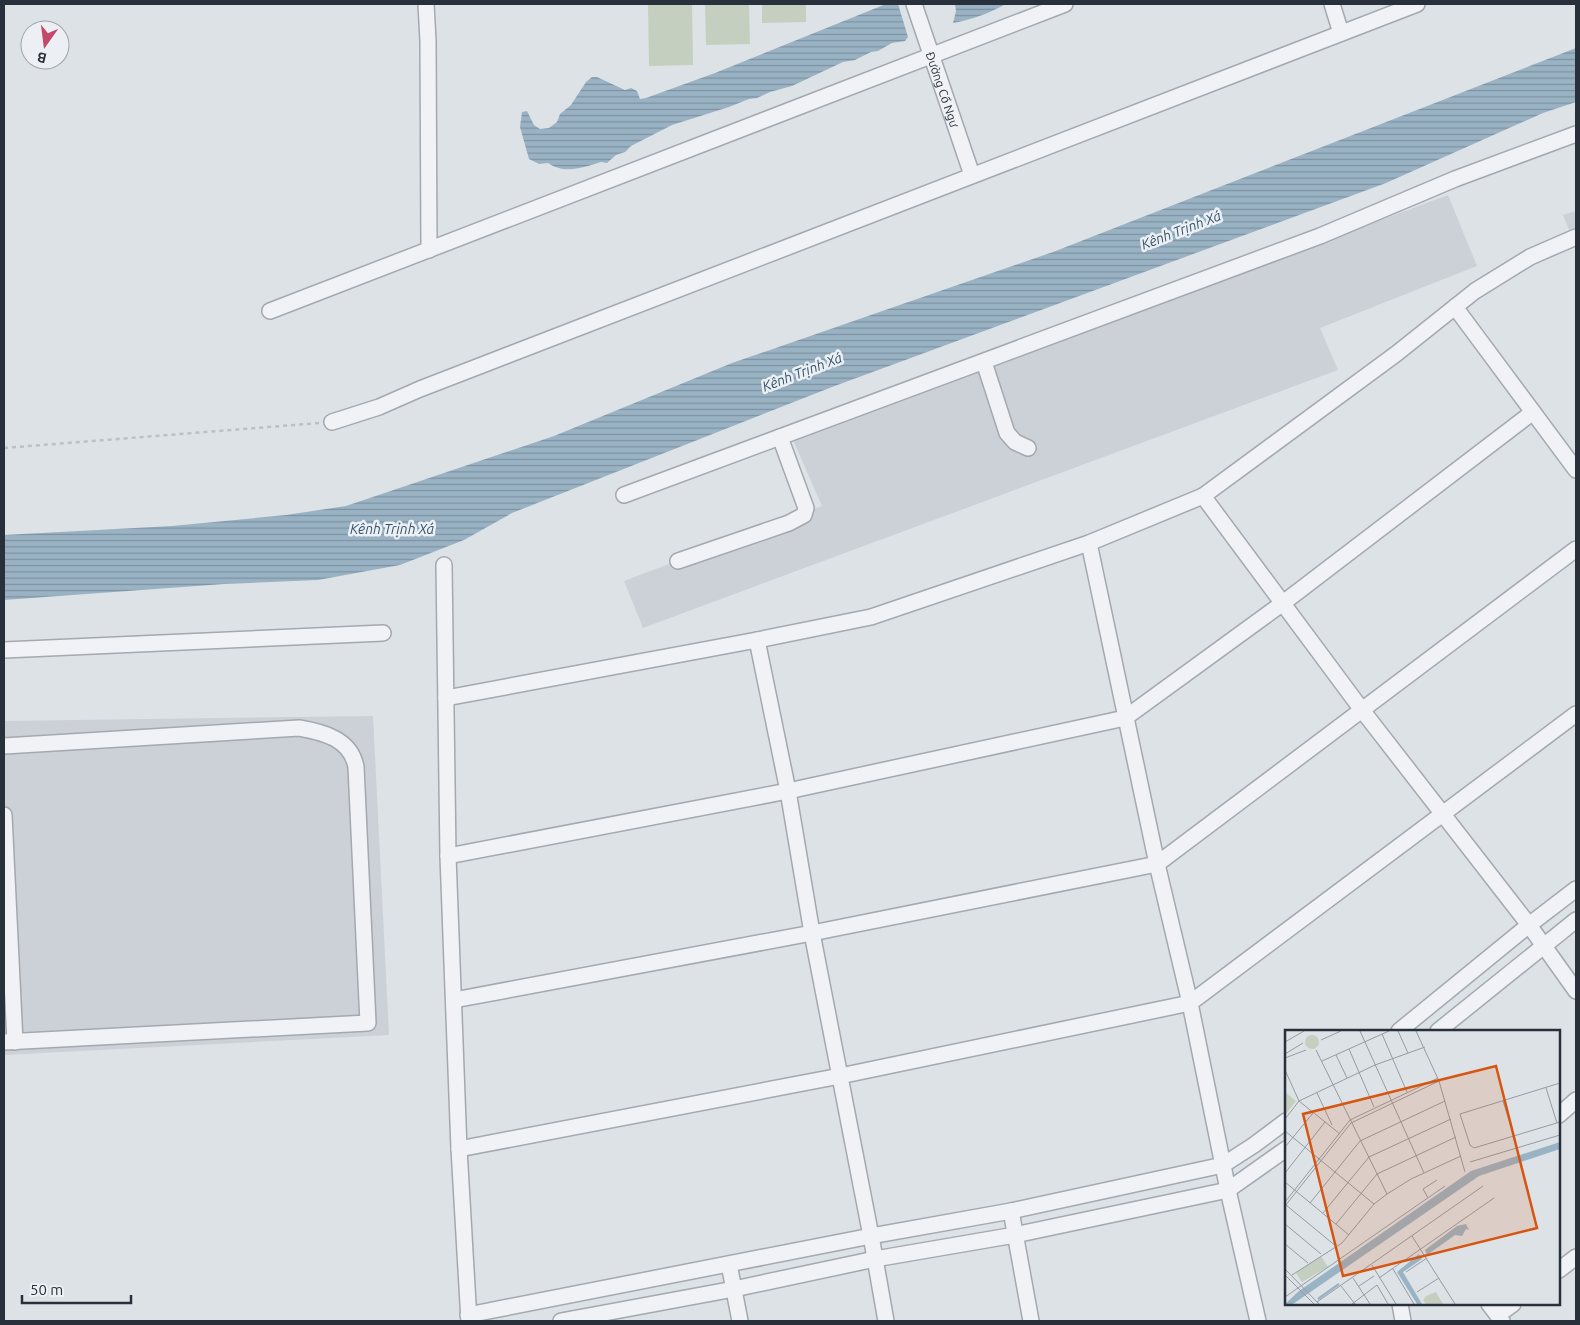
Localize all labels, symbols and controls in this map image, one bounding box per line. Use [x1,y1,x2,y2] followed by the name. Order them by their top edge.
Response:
[20,20,70,70] north arrow
[35,49,48,67] text: B
[924,50,962,129] street label: Đường Cổ Ngư
[1139,207,1223,253] water label: Kênh Trịnh Xá
[760,349,844,395] water label: Kênh Trịnh Xá
[350,521,434,537] water label: Kênh Trịnh Xá
[1285,1030,1560,1305] inset map
[22,1272,131,1304] scale bar
[30,1281,63,1298] text: 50 m

